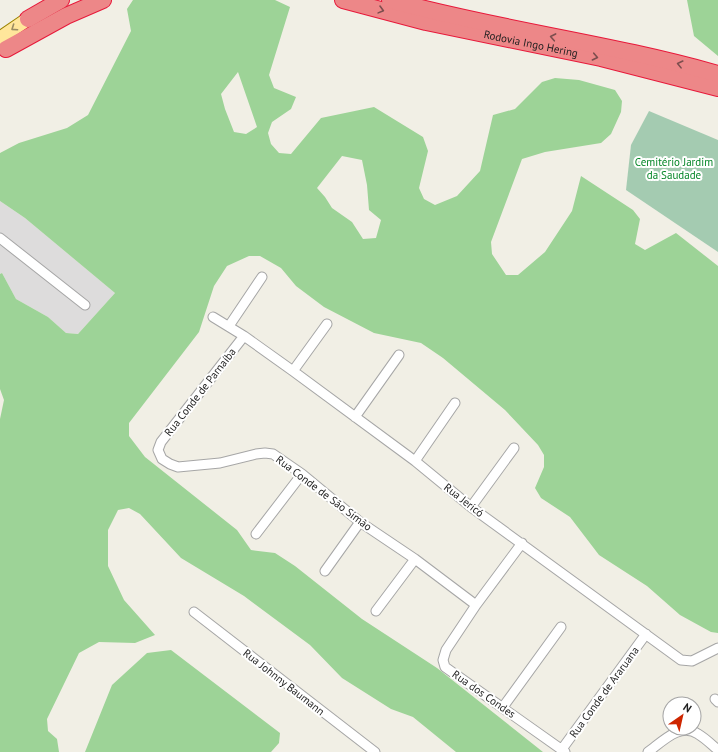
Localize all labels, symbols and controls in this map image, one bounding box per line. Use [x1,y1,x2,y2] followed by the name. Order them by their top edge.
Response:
[377,5,384,14] one-way arrow
[11,24,18,31] one-way arrow
[483,27,579,60] street label: Rodovia Ingo Hering
[550,33,557,41] one-way arrow
[592,52,598,60] one-way arrow
[677,61,684,69] one-way arrow
[635,155,713,182] park label: Cemitério Jardim da Saudade
[161,345,239,439] street label: Rua Conde de Parnaíba
[273,452,375,534] street label: Rua Conde de São Simão
[441,480,487,520] street label: Rua Jericó
[566,644,642,740] street label: Rua Conde de Araruana
[240,646,328,718] street label: Rua Johnny Baumann
[450,667,519,721] street label: Rua dos Condes
[662,696,702,736] north arrow
[681,700,695,716] text: N

